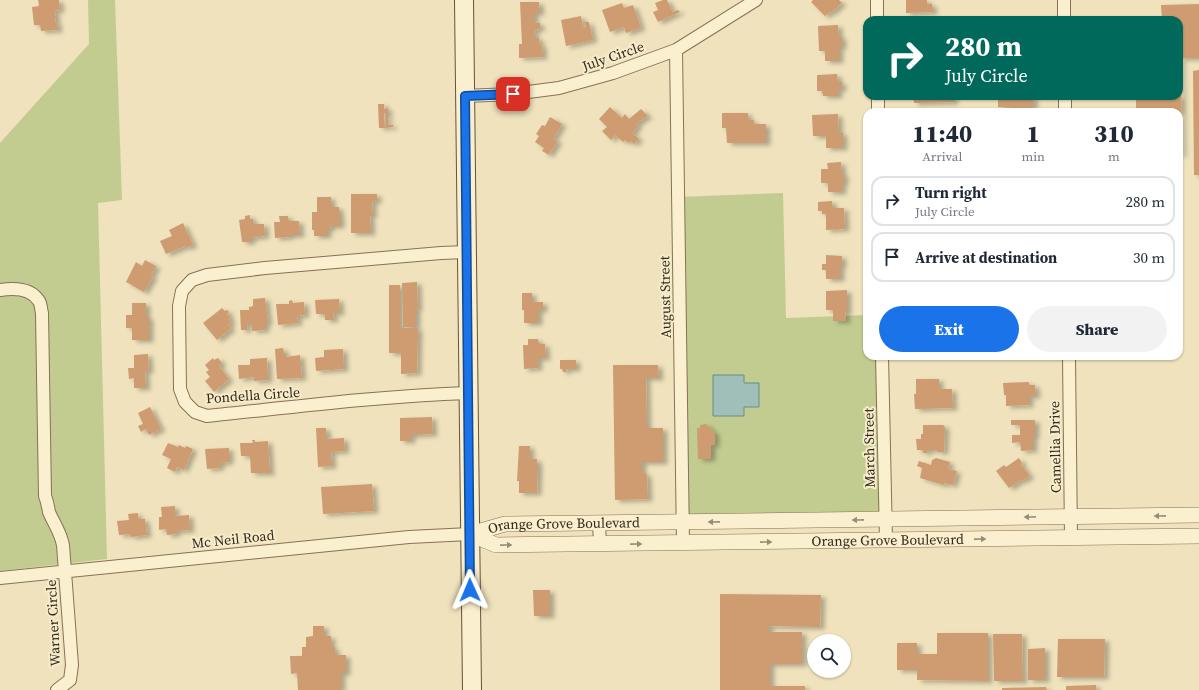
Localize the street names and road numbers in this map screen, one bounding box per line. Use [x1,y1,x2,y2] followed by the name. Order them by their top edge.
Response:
[578,36,647,76] street label: July Circle
[654,255,676,338] street label: August Street
[205,382,301,408] street label: Pondella Circle
[1044,401,1066,493] street label: Camellia Drive
[858,408,880,488] street label: March Street
[485,512,640,538] street label: Orange Grove Boulevard
[191,525,275,553] street label: Mc Neil Road
[811,529,964,551] street label: Orange Grove Boulevard
[41,579,65,667] street label: Warner Circle

